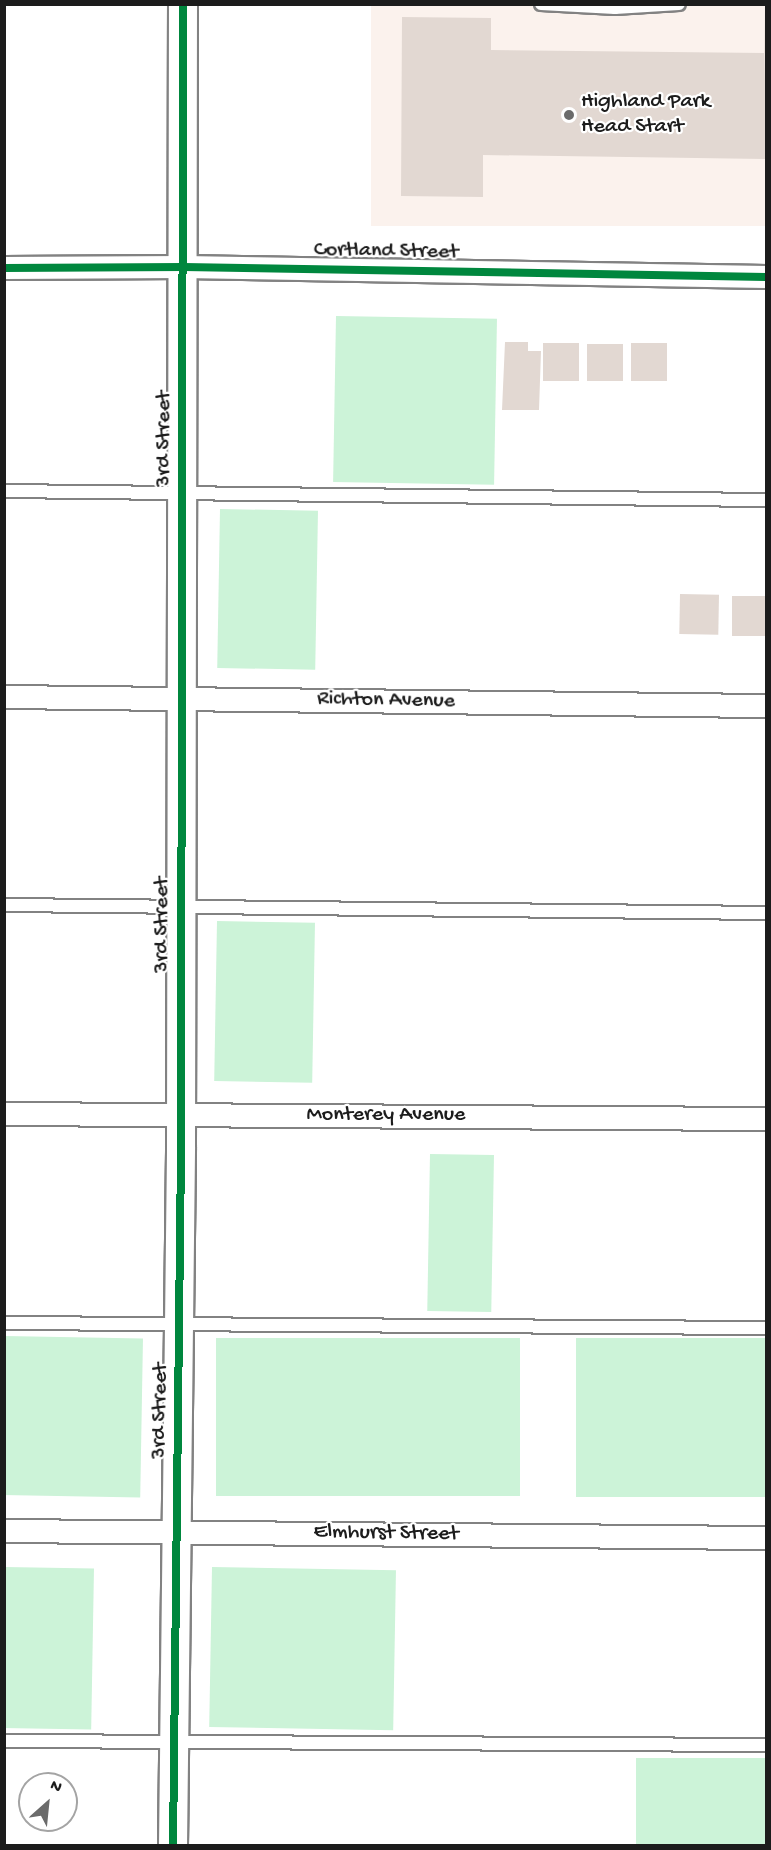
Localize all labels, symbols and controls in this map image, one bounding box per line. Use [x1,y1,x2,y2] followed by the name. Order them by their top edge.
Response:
[581,89,710,140] place label: Highland Park Head Start
[562,108,576,122] marker: Highland Park Head Start
[314,238,458,266] street label: Cortland Street
[152,391,178,487] street label: 3rd Street
[317,687,455,715] street label: Richton Avenue
[150,877,176,973] street label: 3rd Street
[307,1103,465,1129] street label: Monterey Avenue
[147,1363,175,1459] street label: 3rd Street
[313,1520,459,1548] street label: Elmhurst Street
[18,1772,78,1832] north arrow
[47,1776,64,1798] text: N

